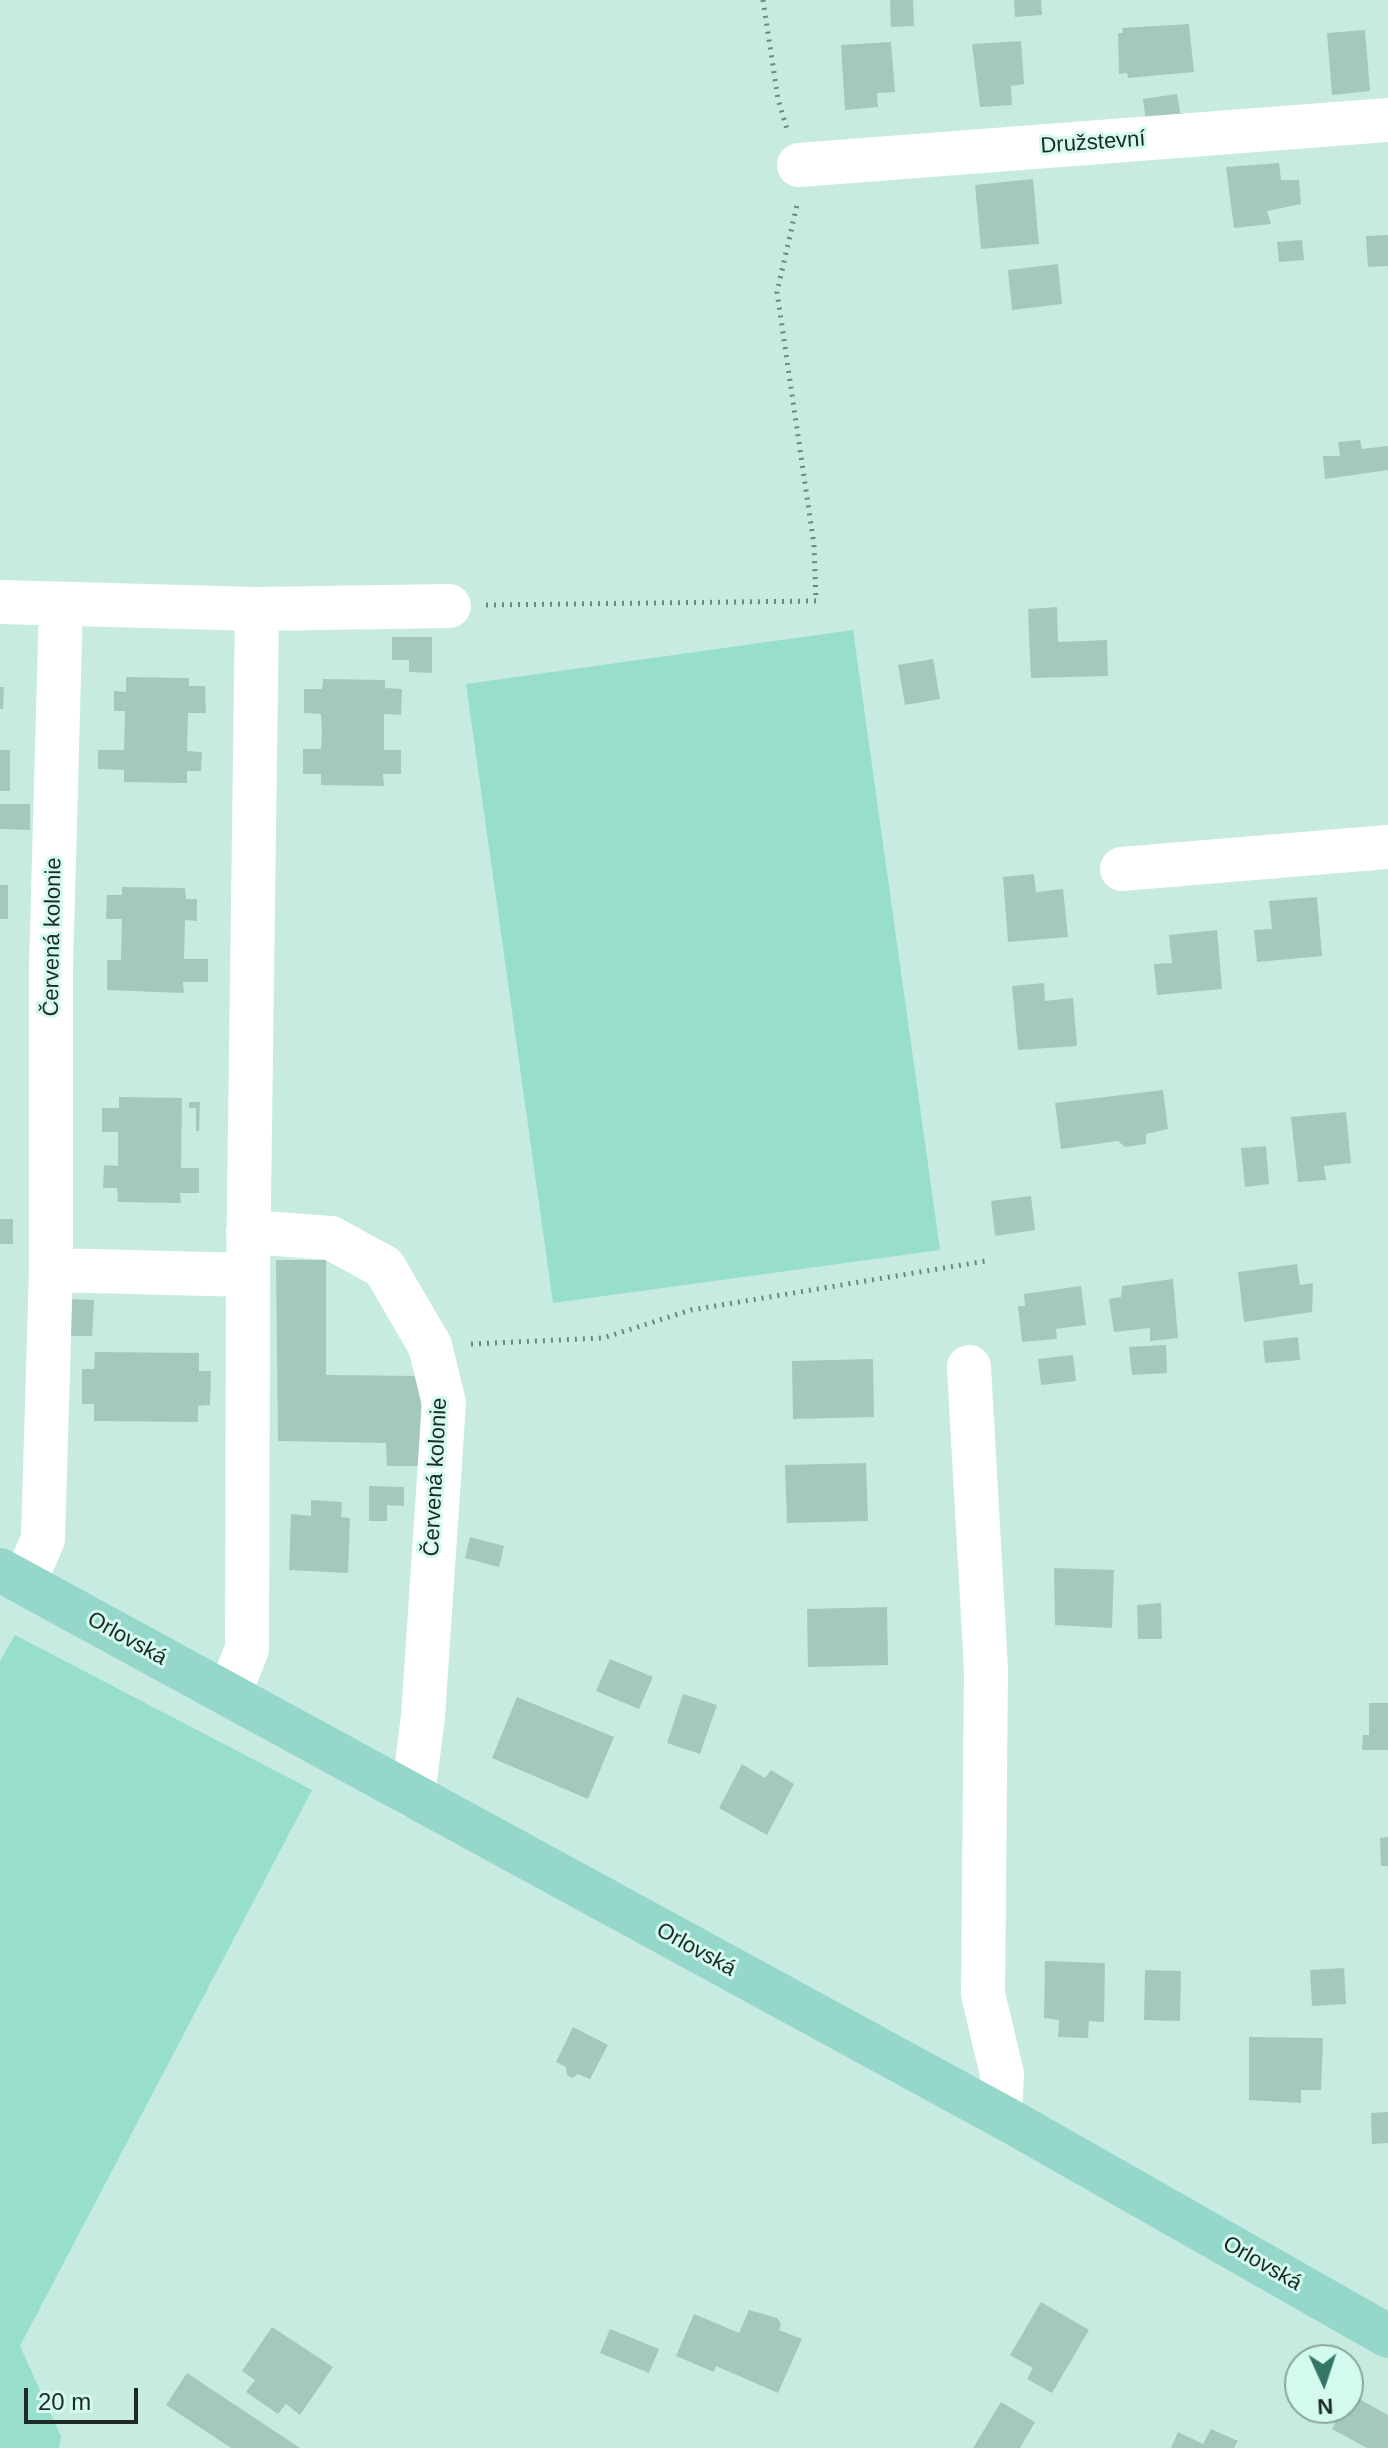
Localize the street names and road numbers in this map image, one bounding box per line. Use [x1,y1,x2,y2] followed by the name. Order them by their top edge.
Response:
[1040,126,1146,160] street label: Družstevní
[38,857,68,1017] street label: Červená kolonie
[419,1397,453,1557] street label: Červená kolonie
[83,1606,171,1672] street label: Orlovská
[652,1917,740,1983] street label: Orlovská
[1218,2231,1306,2297] street label: Orlovská

